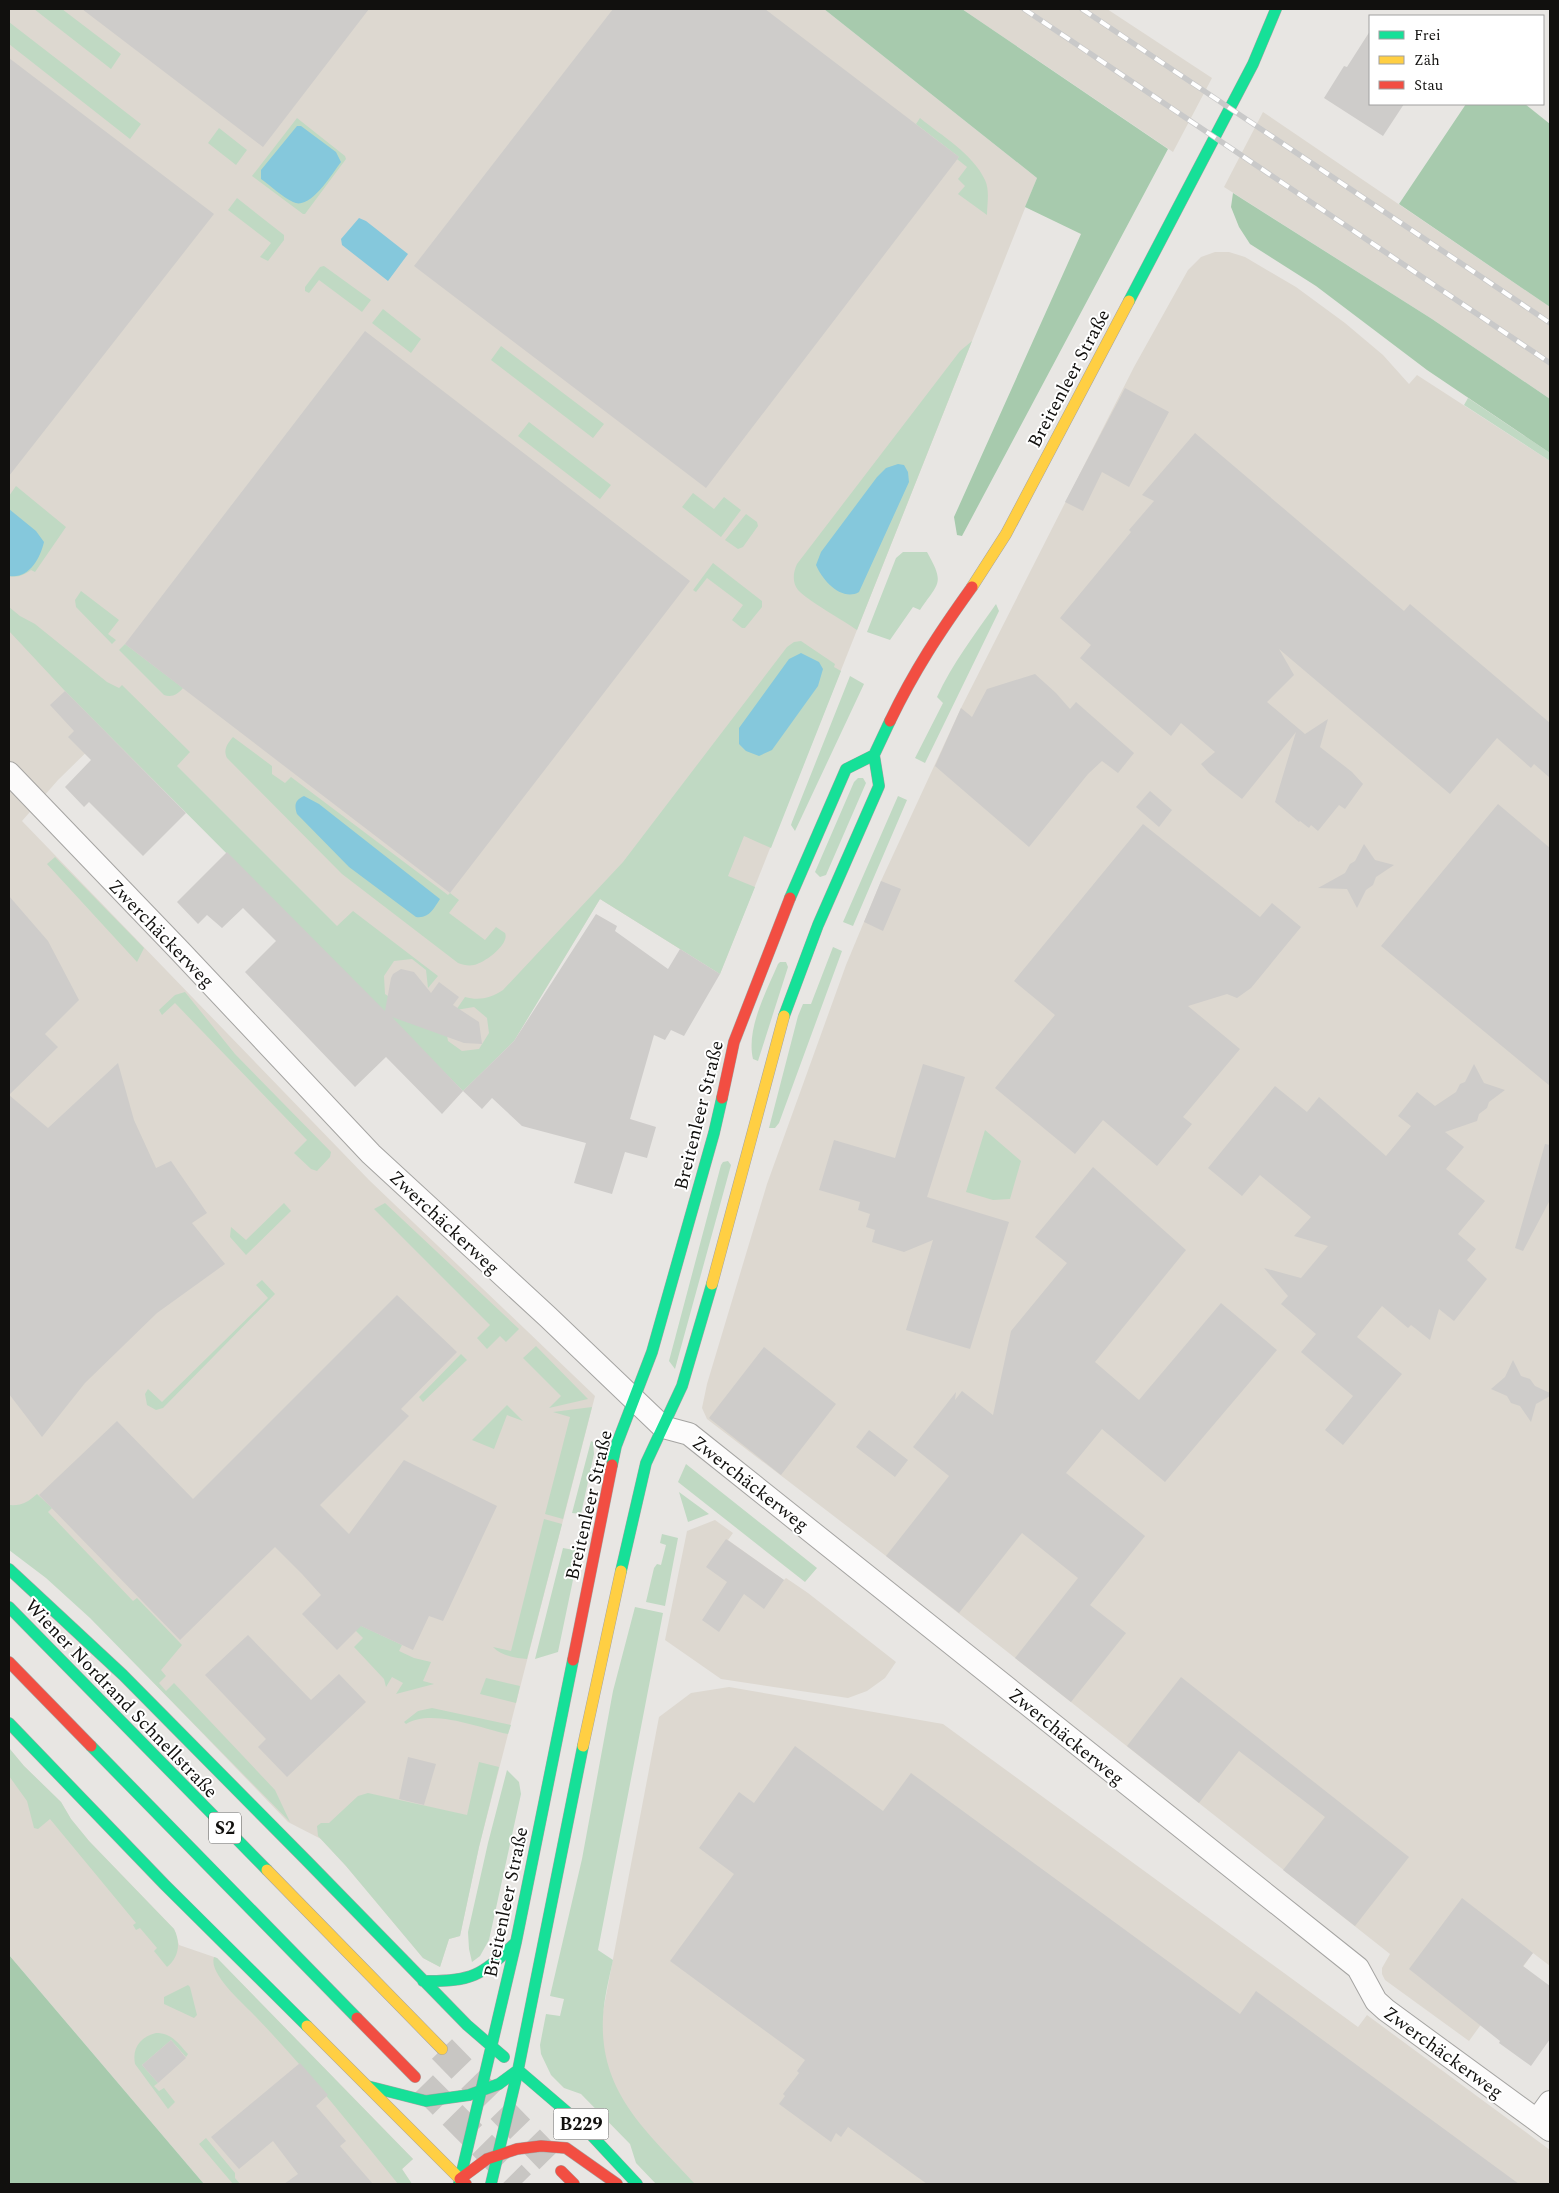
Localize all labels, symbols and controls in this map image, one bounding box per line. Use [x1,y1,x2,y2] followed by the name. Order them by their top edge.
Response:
[1369,15,1544,105] legend
[1414,24,1441,47] text: Frei
[1414,49,1440,72] text: Zäh
[1414,74,1443,97] text: Stau
[1021,304,1118,453] street label: Breitenleer Straße
[101,873,221,995] street label: Zwerchäckerweg
[667,1037,732,1193] street label: Breitenleer Straße
[382,1164,506,1282] street label: Zwerchäckerweg
[558,1427,621,1583] street label: Breitenleer Straße
[685,1429,815,1539] street label: Zwerchäckerweg
[17,1593,224,1805] street label: Wiener Nordrand Schnellstraße
[1002,1681,1130,1793] street label: Zwerchäckerweg
[209,1812,241,1844] road number: S2
[476,1824,537,1980] street label: Breitenleer Straße
[1377,2000,1509,2107] street label: Zwerchäckerweg
[554,2108,608,2140] road number: B229

